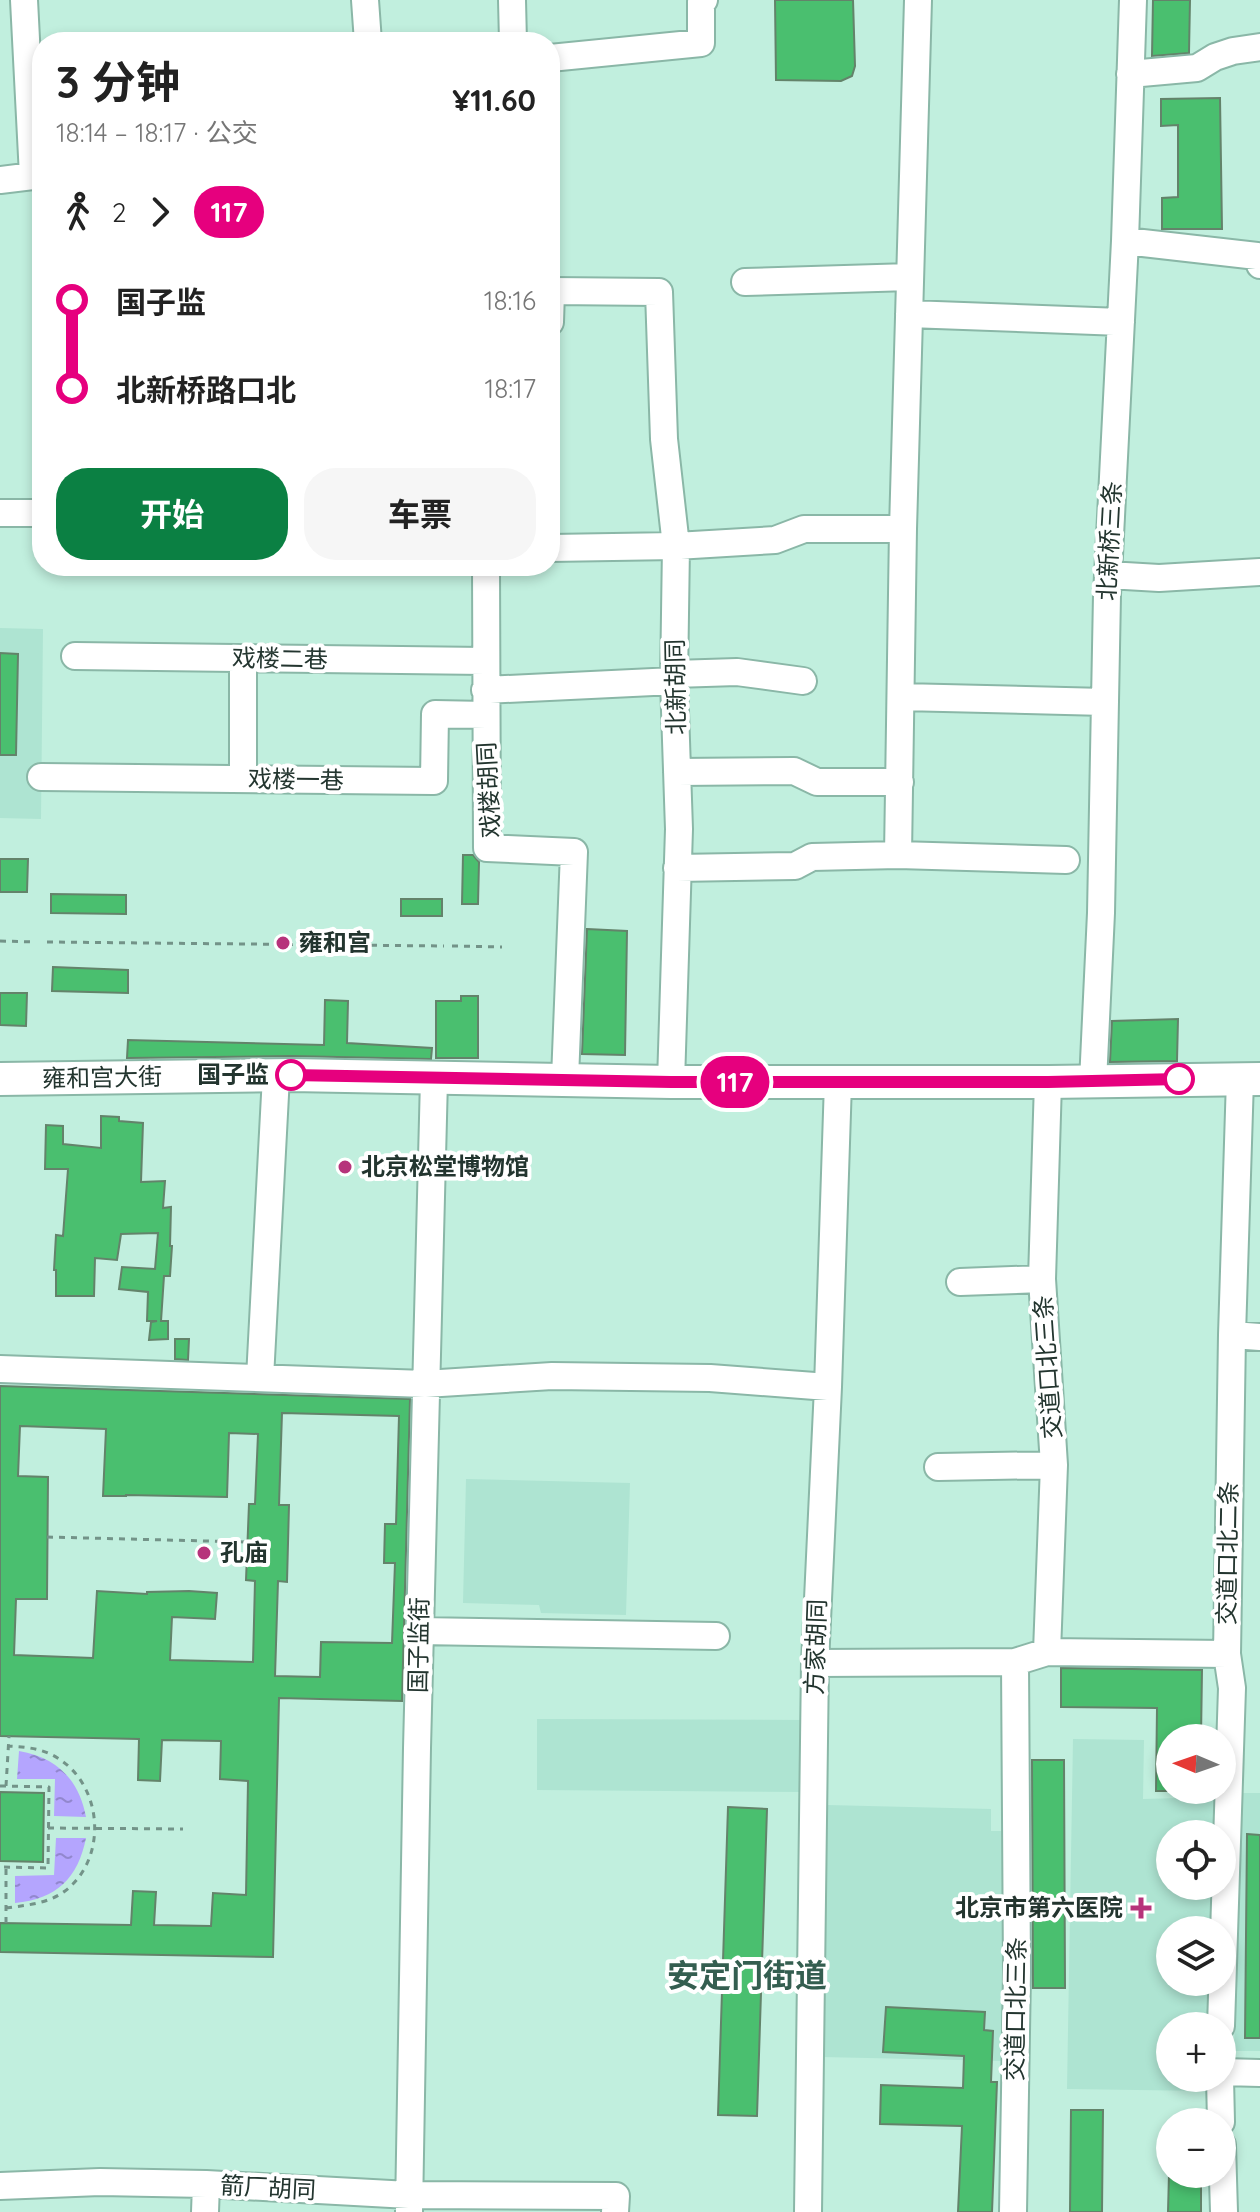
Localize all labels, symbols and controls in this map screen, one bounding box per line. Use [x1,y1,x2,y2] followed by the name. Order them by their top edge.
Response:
[56,54,180,109] text: 3 分钟
[452,81,536,119] text: ¥11.60
[56,116,258,149] text: 18:14 – 18:17 · 公交
[56,190,100,234] icon: walk
[138,190,182,234] icon: forward
[210,194,248,229] text: 117
[112,196,126,229] text: 2
[116,283,206,321] text: 国子监
[484,284,536,317] text: 18:16
[116,371,296,409] text: 北新桥路口北
[485,372,536,405] text: 18:17
[56,468,288,560] button: 开始
[304,468,536,560] button: 车票
[1091,480,1127,602] street label: 北新桥三条
[659,639,691,735] street label: 北新胡同
[232,642,328,674] street label: 戏楼二巷
[471,741,505,839] street label: 戏楼胡同
[248,763,344,795] street label: 戏楼一巷
[299,927,371,957] place label: 雍和宫
[274,934,292,952] marker: 雍和宫
[689,1056,781,1108] line badge: 117
[197,1059,269,1089] place label: 国子监
[276,1060,306,1090] marker: 国子监
[42,1061,162,1093] street label: 雍和宫大街
[716,1064,754,1099] text: 117
[1164,1064,1194,1094] unlabelled marker
[361,1151,529,1181] place label: 北京松堂博物馆
[336,1158,354,1176] marker: 北京松堂博物馆
[1027,1294,1067,1440] street label: 交道口北三条
[1211,1481,1243,1625] street label: 交道口北二条
[220,1537,268,1567] place label: 孔庙
[195,1544,213,1562] marker: 孔庙
[402,1597,434,1693] street label: 国子监街
[798,1598,832,1695] street label: 方家胡同
[1156,1724,1236,1804] north arrow
[1156,1724,1236,2188] map controls
[1156,1820,1236,1900] button: locate
[955,1892,1123,1922] place label: 北京市第六医院
[1130,1897,1152,1919] marker: 北京市第六医院
[1156,1916,1236,1996] button: layers
[999,1937,1031,2081] street label: 交道口北三条
[667,1955,827,1995] district label: 安定门街道
[1156,2012,1236,2092] button: +
[1156,2108,1236,2188] button: −
[219,2170,317,2204] street label: 箭厂胡同

